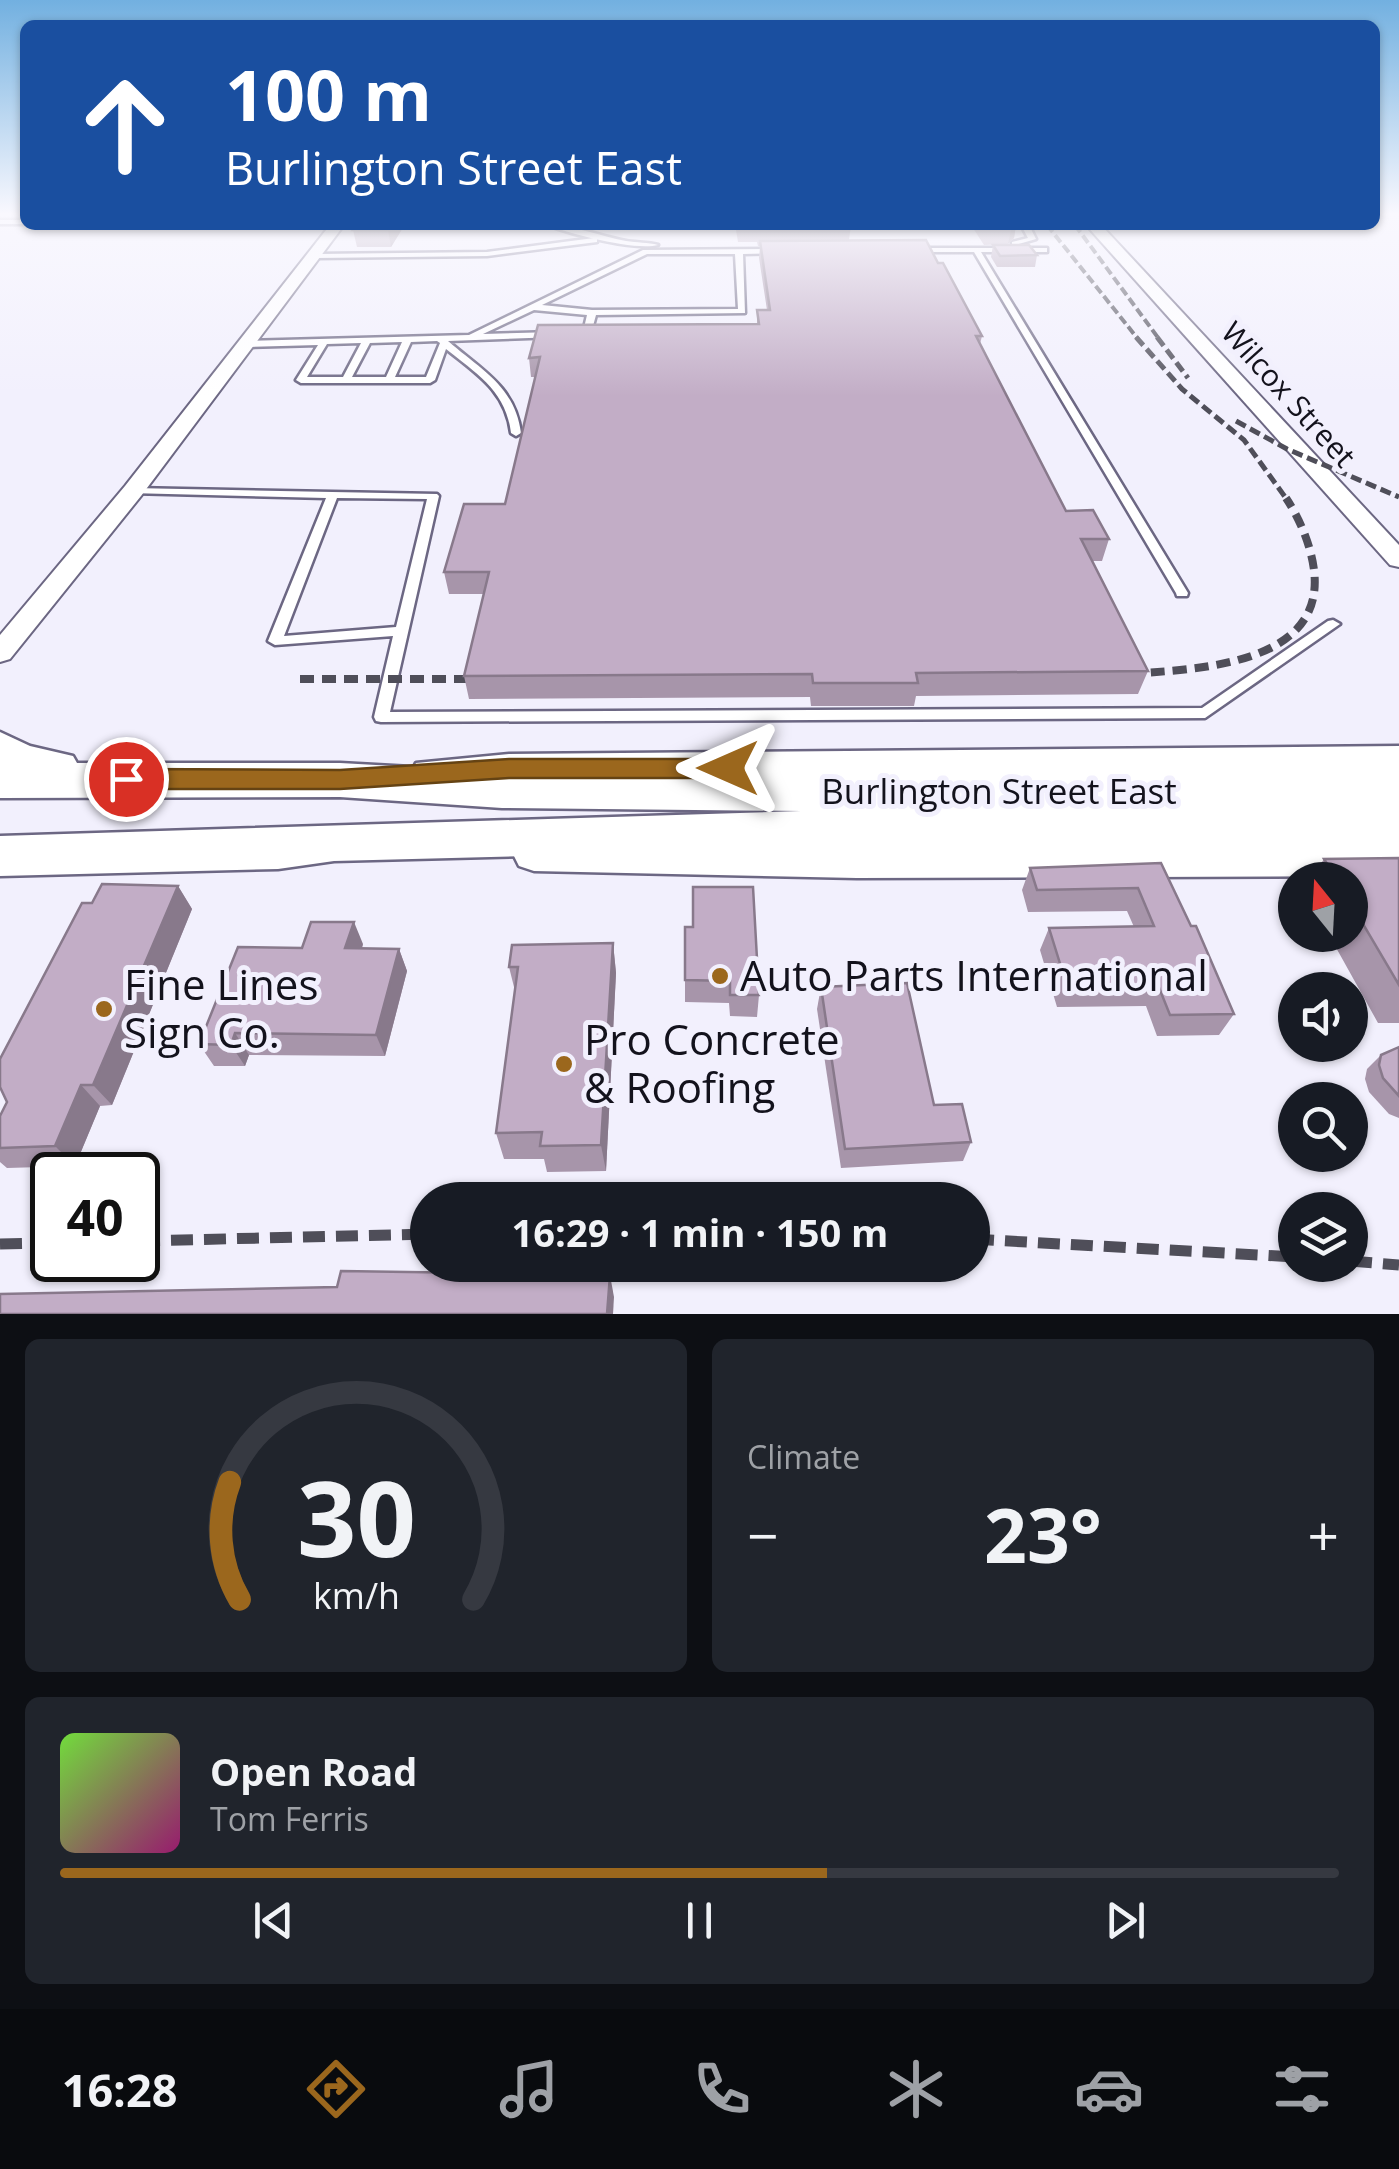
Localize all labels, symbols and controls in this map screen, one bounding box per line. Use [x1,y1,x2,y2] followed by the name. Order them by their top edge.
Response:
[225,46,432,142] text: 100 m
[60,60,190,190] icon: ahead
[225,137,682,198] text: Burlington Street East
[1213,312,1365,476] street label: Wilcox Street
[676,716,780,820] position arrow
[84,737,169,822] pin
[99,752,154,807] icon: arrive
[821,767,1177,814] street label: Burlington Street East
[1278,862,1368,952] north arrow
[1278,862,1368,1282] map controls
[740,946,1208,1003] place label: Auto Parts International
[124,955,318,1060] place label: Fine Lines Sign Co.
[709,965,731,987] marker: Auto Parts International
[1278,972,1368,1062] button: sound
[93,998,115,1020] marker: Fine Lines Sign Co.
[584,1010,840,1115] place label: Pro Concrete & Roofing
[553,1053,575,1075] marker: Pro Concrete & Roofing
[1278,1082,1368,1172] button: search
[30,1152,160,1282] speed limit sign: 40
[1278,1192,1368,1282] button: layers
[512,1206,888,1258] text: 16:29 · 1 min · 150 m
[747,1435,860,1478] text: Climate
[297,1446,415,1587] text: 30
[984,1483,1102,1585] text: 23°
[747,1497,778,1572] text: −
[1308,1497,1339,1572] text: +
[313,1571,399,1619] text: km/h
[210,1745,417,1797] text: Open Road
[210,1797,369,1840] text: Tom Ferris
[246,1893,301,1948] icon: previous
[672,1893,727,1948] icon: pause
[1098,1893,1153,1948] icon: next
[301,2054,371,2124] icon: directions
[494,2054,564,2124] icon: music
[687,2054,757,2124] icon: phone
[881,2054,951,2124] icon: climate
[1074,2054,1144,2124] icon: car
[1267,2054,1337,2124] icon: filters
[62,2059,177,2120] text: 16:28

